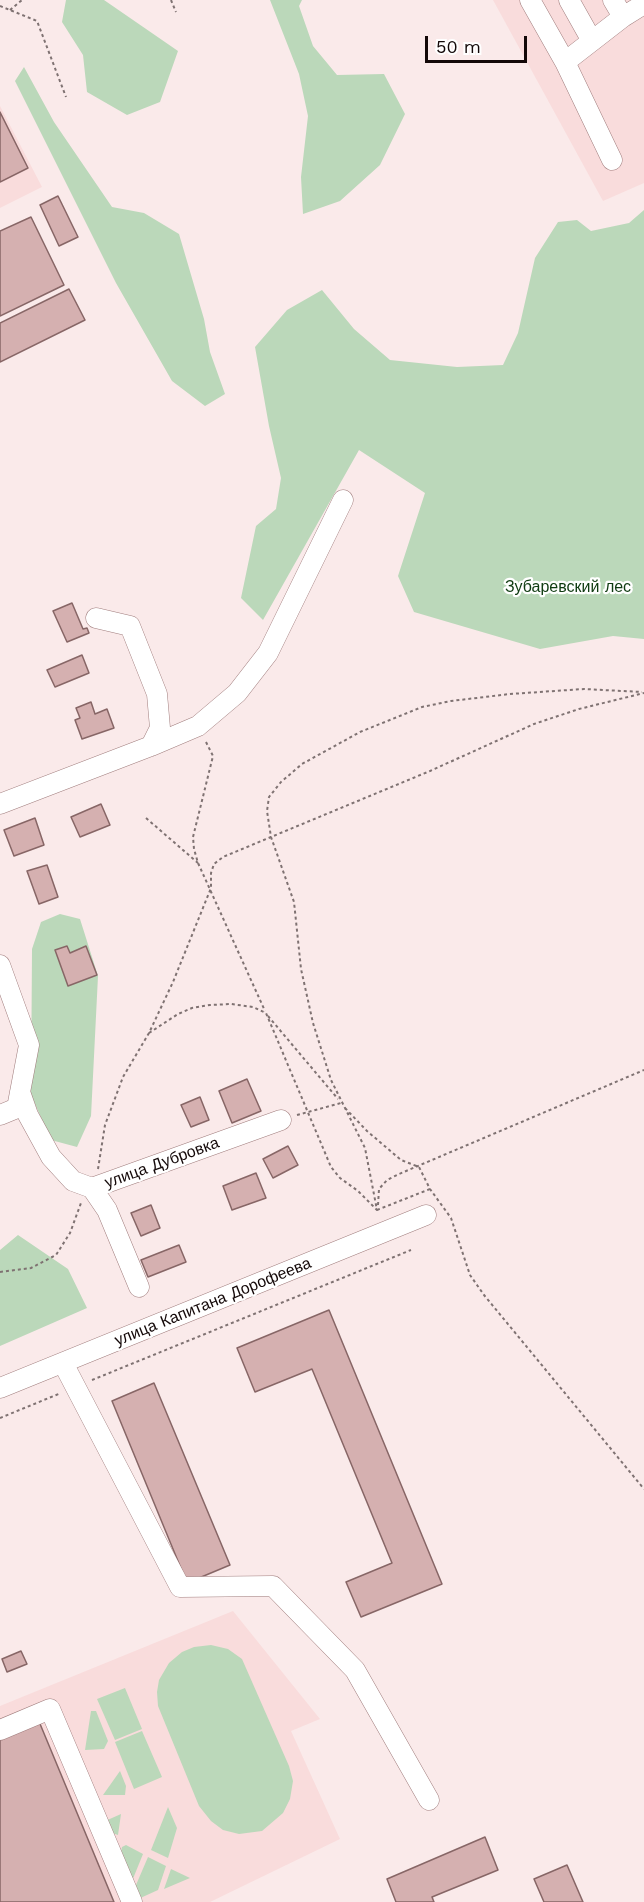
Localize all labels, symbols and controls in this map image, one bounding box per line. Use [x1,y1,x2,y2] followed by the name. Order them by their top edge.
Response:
[428,24,530,62] scale bar
[436,36,481,57] text: 50 m
[505,577,631,597] park label: Зубаревский лес
[102,1133,222,1193] street label: улица Дубровка
[112,1254,314,1350] street label: улица Капитана Дорофеева

